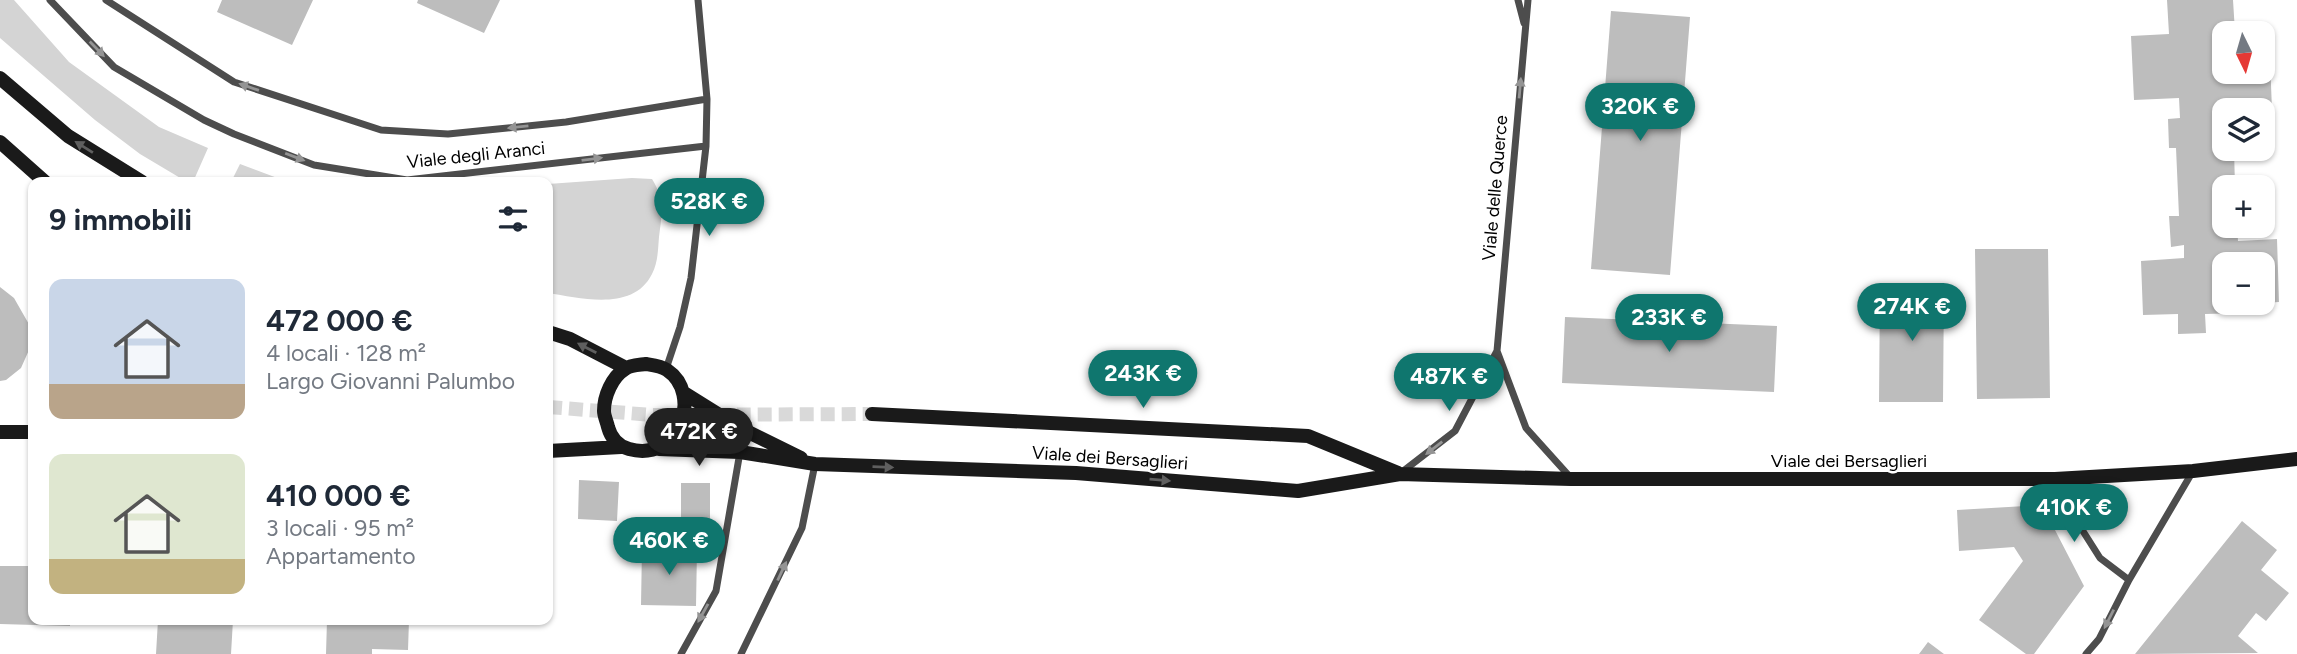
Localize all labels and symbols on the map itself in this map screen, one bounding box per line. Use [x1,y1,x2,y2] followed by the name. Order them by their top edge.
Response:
[2212,21,2275,84] north arrow
[89,40,105,57] one-way arrow
[1515,76,1526,98] one-way arrow
[238,81,259,92] one-way arrow
[1583,83,1697,143] pin: 320K €
[1478,114,1512,262] street label: Viale delle Querce
[507,122,529,133] one-way arrow
[406,137,546,173] street label: Viale degli Aranci
[74,140,93,153] one-way arrow
[285,152,306,163] one-way arrow
[582,153,604,164] one-way arrow
[652,178,766,238] pin: 528K €
[1855,284,1969,343] pin: 274K €
[1612,294,1726,354] pin: 233K €
[577,343,597,355] one-way arrow
[1086,350,1200,410] pin: 243K €
[1392,354,1506,413] pin: 487K €
[642,408,756,468] pin: 472K €
[1425,440,1443,454] one-way arrow
[1031,442,1189,474] street label: Viale dei Bersaglieri
[1771,450,1927,472] street label: Viale dei Bersaglieri
[873,461,895,472] one-way arrow
[1149,475,1171,486] one-way arrow
[2017,484,2131,544] pin: 410K €
[612,518,726,577] pin: 460K €
[776,561,788,581] one-way arrow
[697,604,709,623] one-way arrow
[2104,609,2115,629] one-way arrow

